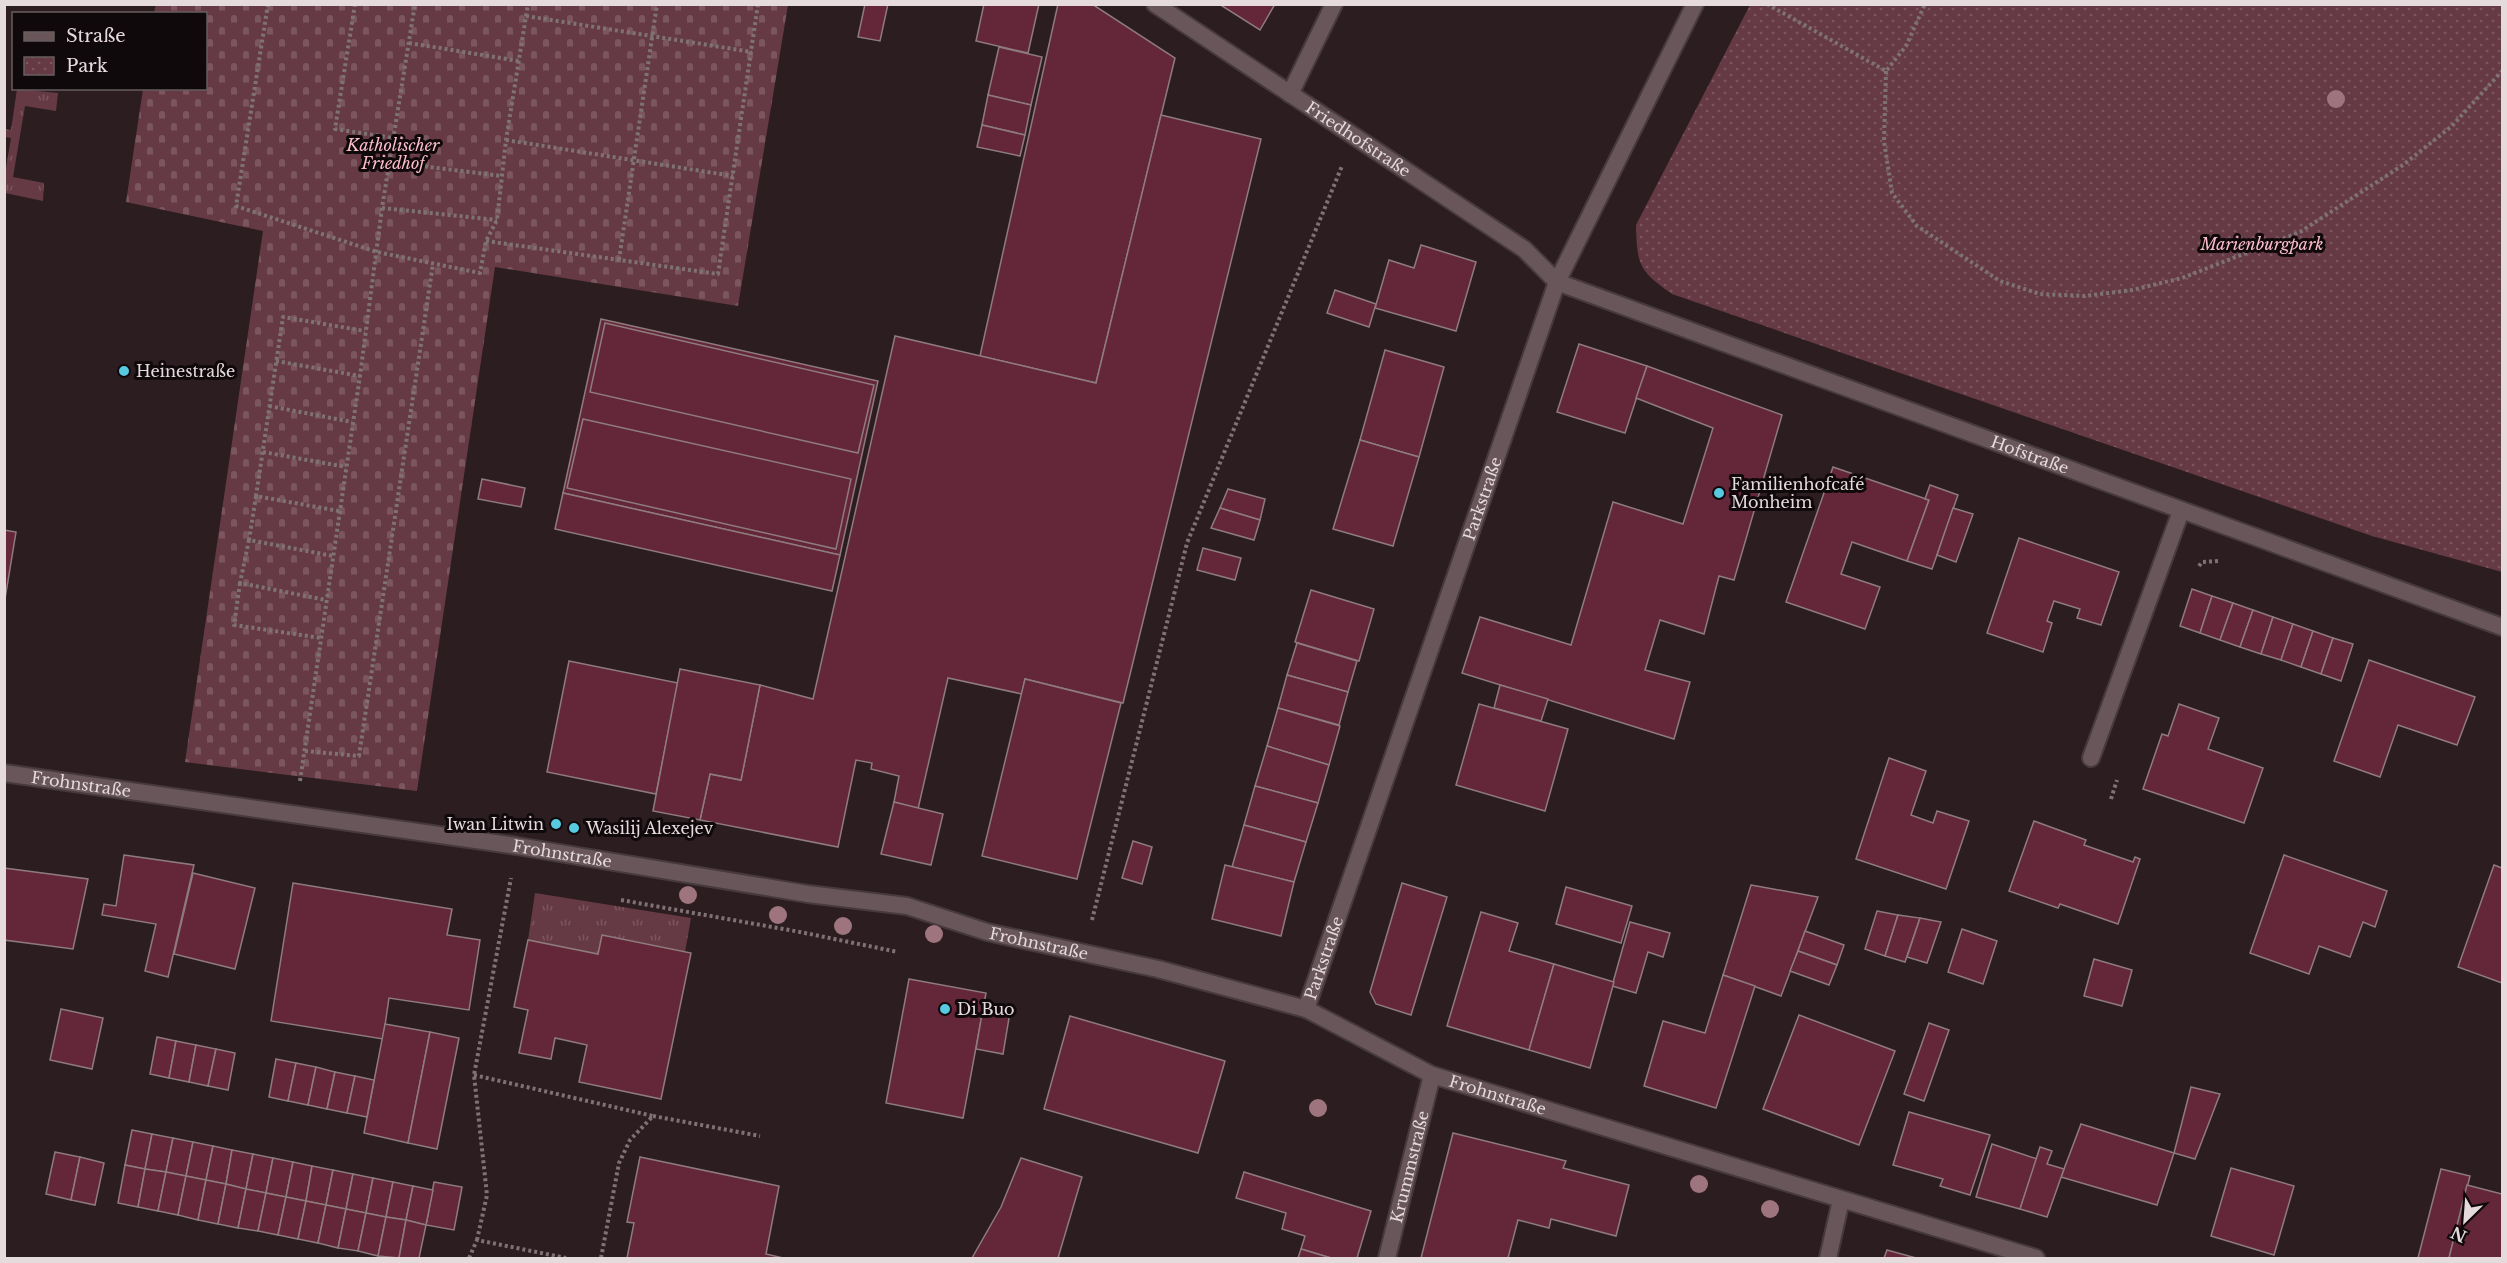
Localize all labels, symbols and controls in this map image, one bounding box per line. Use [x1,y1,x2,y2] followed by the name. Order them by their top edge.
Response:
[12,12,207,90] legend
[66,25,126,47] text: Straße
[66,55,108,77] text: Park
[1302,97,1415,181] street label: Friedhofstraße
[346,135,440,173] park label: Katholischer Friedhof
[2200,234,2323,254] park label: Marienburgpark
[136,361,235,381] place label: Heinestraße
[117,364,131,378] marker: Heinestraße
[1988,431,2072,478] street label: Hofstraße
[1459,454,1506,543] street label: Parkstraße
[1731,474,1864,512] place label: Familienhofcafé Monheim
[1712,486,1726,500] marker: Familienhofcafé Monheim
[30,767,132,801] street label: Frohnstraße
[447,814,544,834] place label: Iwan Litwin
[549,817,563,831] marker: Iwan Litwin
[585,818,713,838] place label: Wasilij Alexejev
[567,821,581,835] marker: Wasilij Alexejev
[511,835,613,872] street label: Frohnstraße
[1300,914,1347,1002] street label: Parkstraße
[988,923,1090,964] street label: Frohnstraße
[957,999,1015,1019] place label: Di Buo
[938,1002,952,1016] marker: Di Buo
[1447,1071,1549,1119] street label: Frohnstraße
[1386,1108,1433,1225] street label: Krummstraße
[2435,1191,2495,1251] north arrow
[2448,1222,2470,1247] text: N

